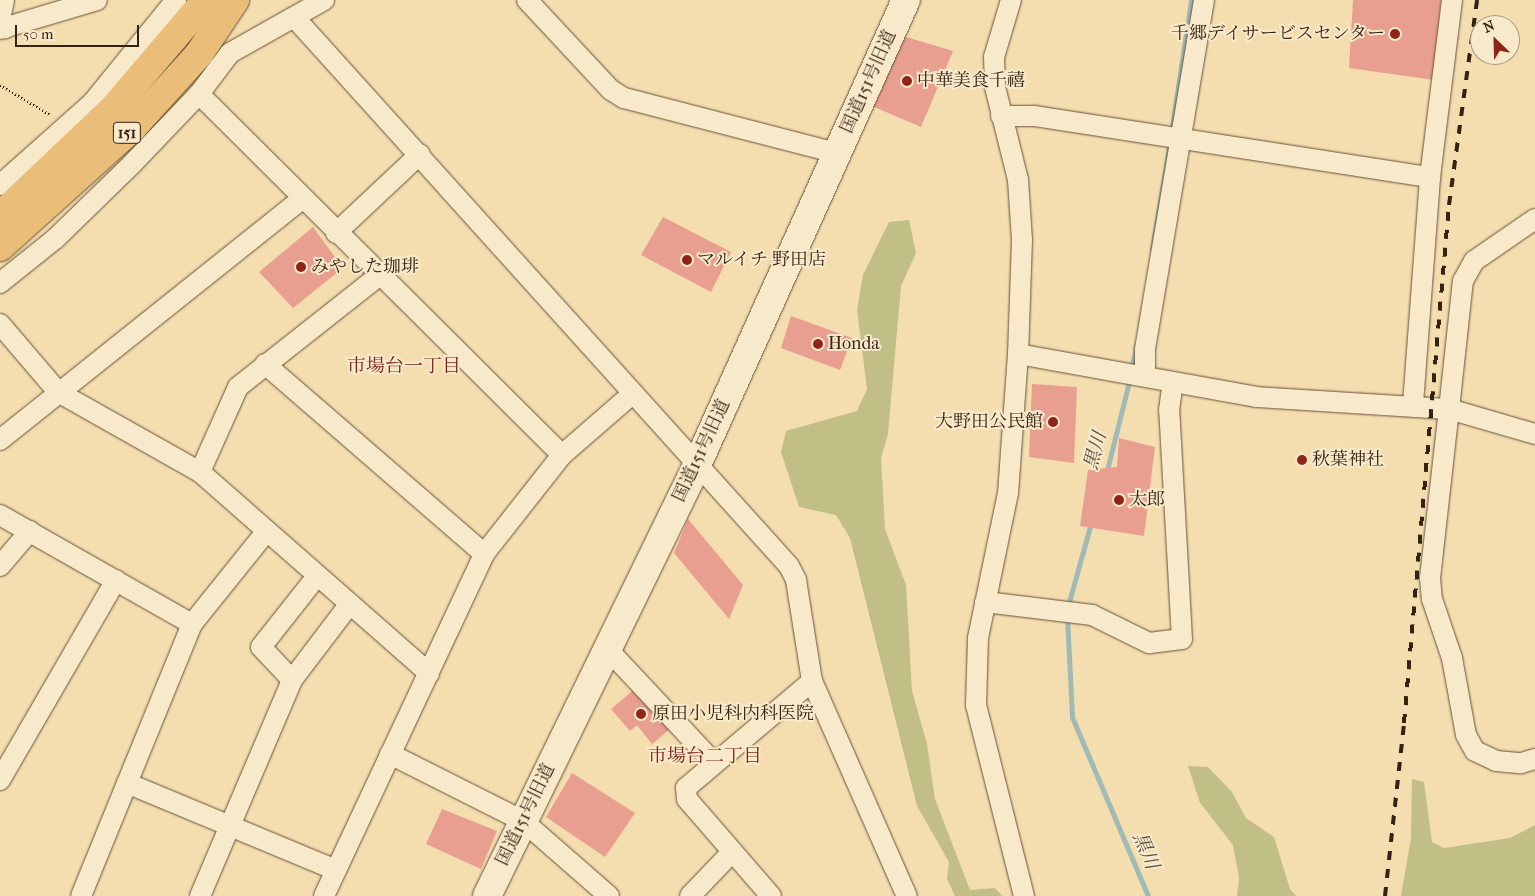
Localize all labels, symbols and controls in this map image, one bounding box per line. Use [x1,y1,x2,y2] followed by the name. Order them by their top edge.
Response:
[18,15,141,47] scale bar
[1470,15,1520,65] north arrow
[1481,17,1497,37] text: N
[1169,23,1385,45] place label: 千郷デイサービスセンター
[23,25,53,43] text: 50 m
[837,27,901,137] street label: 国道151号旧道
[1389,28,1401,40] marker: 千郷デイサービスセンター
[917,70,1025,92] place label: 中華美食千禧
[901,75,913,87] marker: 中華美食千禧
[112,120,142,146] road number: 151
[697,249,827,271] place label: マルイチ 野田店
[681,254,693,266] marker: マルイチ 野田店
[311,256,419,278] place label: みやした珈琲
[295,261,307,273] marker: みやした珈琲
[828,333,880,355] place label: Honda
[812,338,824,350] marker: Honda
[347,356,461,378] district label: 市場台一丁目
[669,396,735,506] street label: 国道151号旧道
[935,411,1043,433] place label: 大野田公民館
[1047,416,1059,428] marker: 大野田公民館
[1080,430,1112,472] water label: 黒川
[1312,449,1384,471] place label: 秋葉神社
[1296,454,1308,466] marker: 秋葉神社
[1129,489,1165,511] place label: 太郎
[1113,494,1125,506] marker: 太郎
[652,703,814,725] place label: 原田小児科内科医院
[634,707,648,721] marker: 原田小児科内科医院
[648,746,762,768] district label: 市場台二丁目
[492,761,560,869] street label: 国道151号旧道
[1127,829,1163,873] water label: 黒川

